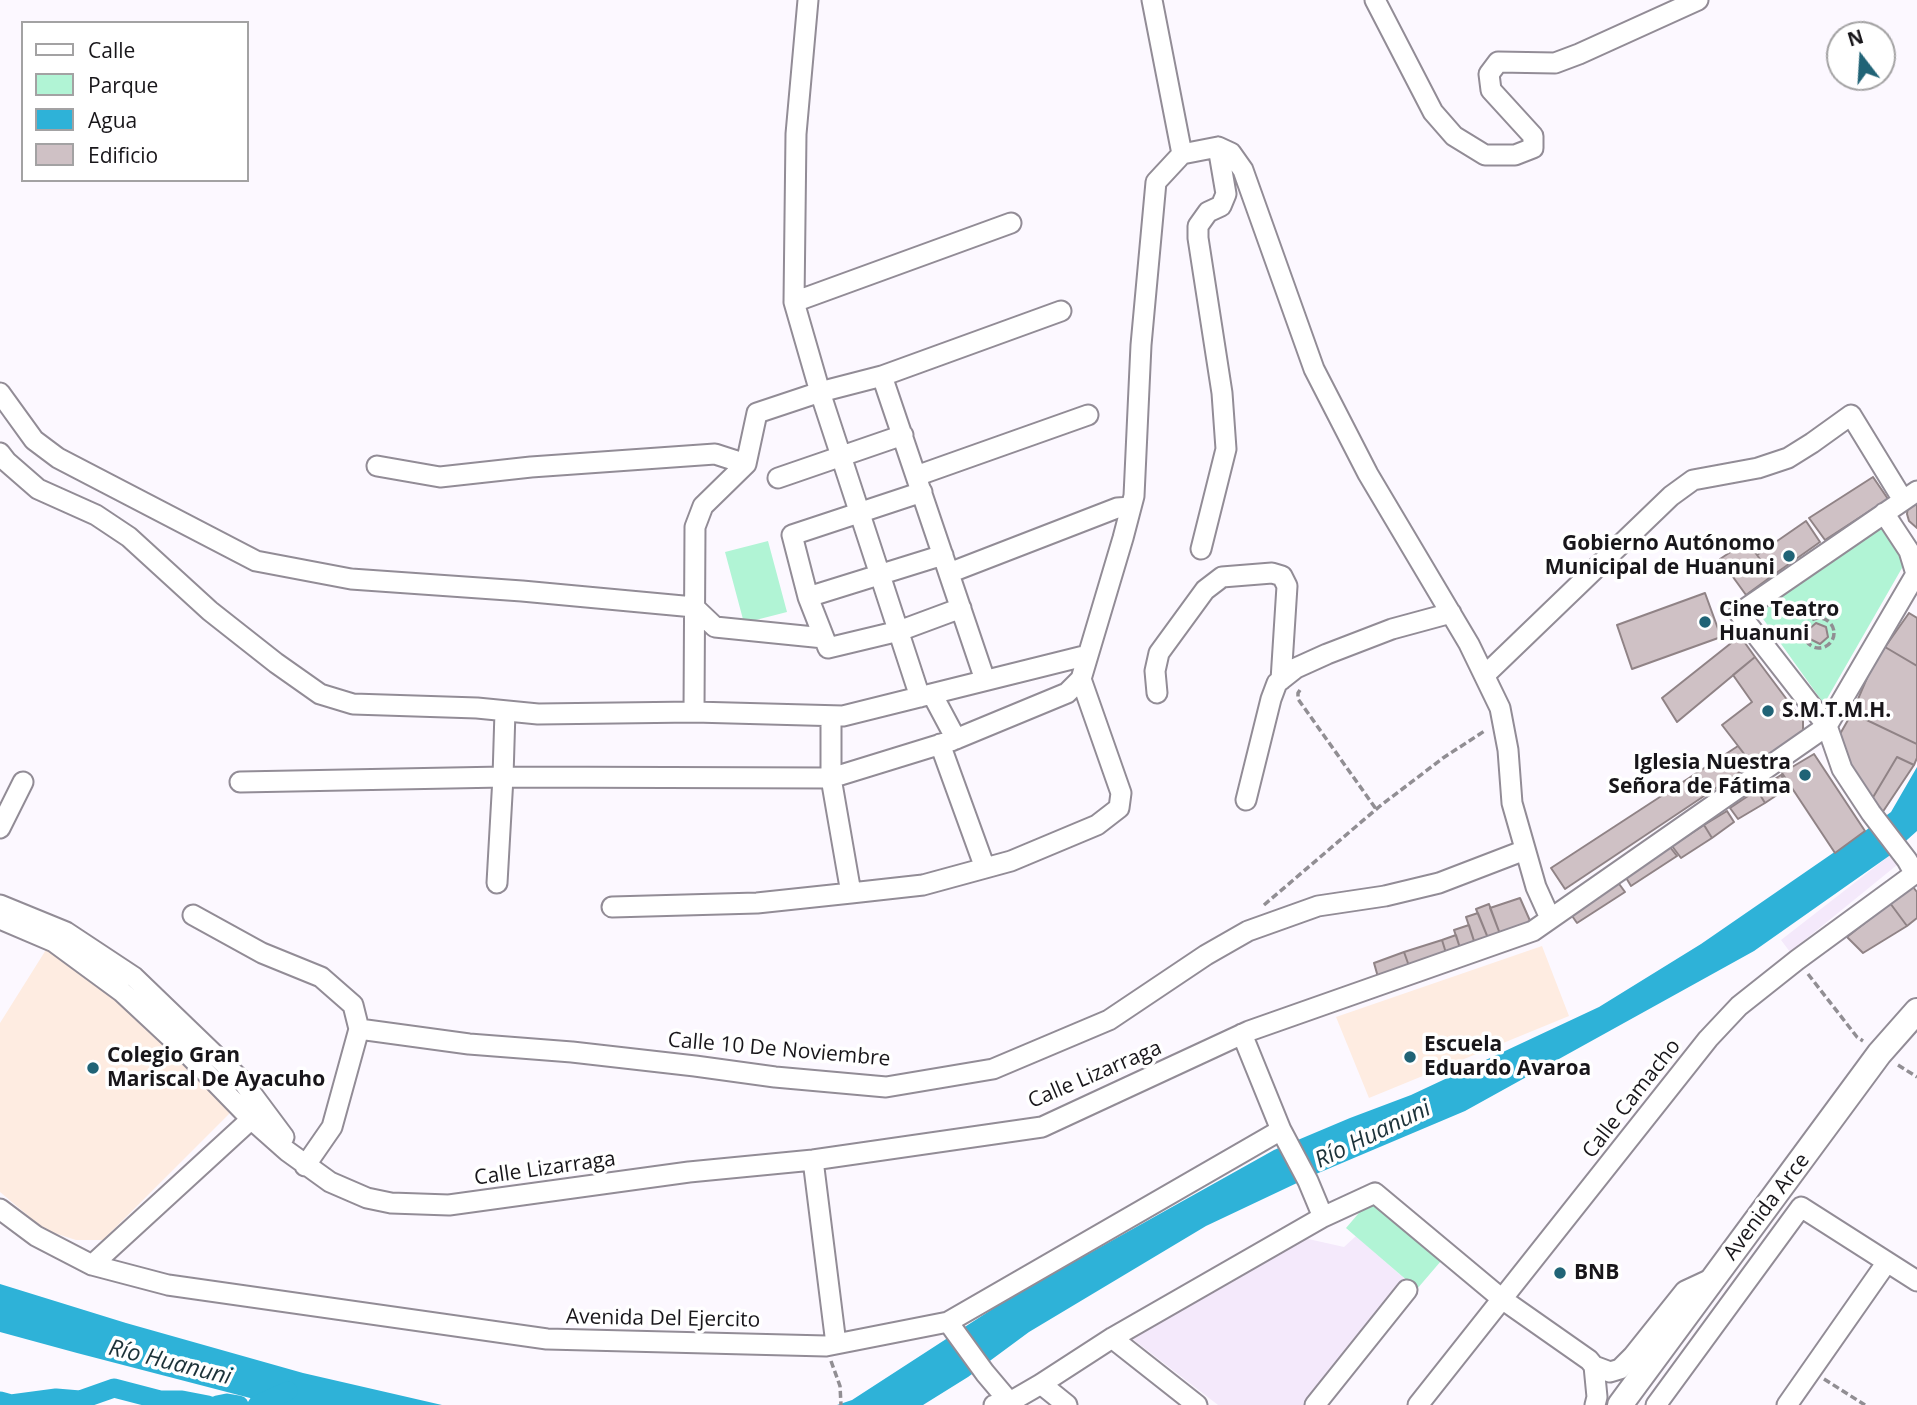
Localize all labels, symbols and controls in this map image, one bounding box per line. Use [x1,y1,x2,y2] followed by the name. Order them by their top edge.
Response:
[21,21,248,182] legend
[1826,21,1896,91] north arrow
[1844,23,1867,53] text: N
[88,36,135,64] text: Calle
[88,71,158,99] text: Parque
[88,106,137,134] text: Agua
[88,141,158,169] text: Edificio
[1545,531,1775,581] place label: Gobierno Autónomo Municipal de Huanuni
[1781,548,1797,564] marker: Gobierno Autónomo Municipal de Huanuni
[1719,597,1839,647] place label: Cine Teatro Huanuni
[1697,614,1713,630] marker: Cine Teatro Huanuni
[1782,698,1891,724] place label: S.M.T.M.H.
[1760,703,1776,719] marker: S.M.T.M.H.
[1608,750,1791,800] place label: Iglesia Nuestra Señora de Fátima
[1797,767,1813,783] marker: Iglesia Nuestra Señora de Fátima
[667,1028,891,1072] street label: Calle 10 De Noviembre
[1424,1032,1591,1082] place label: Escuela Eduardo Avaroa
[1578,1034,1686,1164] street label: Calle Camacho
[1025,1036,1165,1114] street label: Calle Lizarraga
[107,1043,325,1093] place label: Colegio Gran Mariscal De Ayacuho
[1402,1049,1418,1065] marker: Escuela Eduardo Avaroa
[85,1060,101,1076] marker: Colegio Gran Mariscal De Ayacuho
[1311,1095,1435,1175] water label: Río Huanuni
[473,1147,617,1191] street label: Calle Lizarraga
[1719,1149,1815,1265] street label: Avenida Arce
[1574,1260,1619,1286] place label: BNB
[1552,1265,1568,1281] marker: BNB
[566,1305,760,1333] street label: Avenida Del Ejercito
[106,1334,234,1392] water label: Río Huanuni

